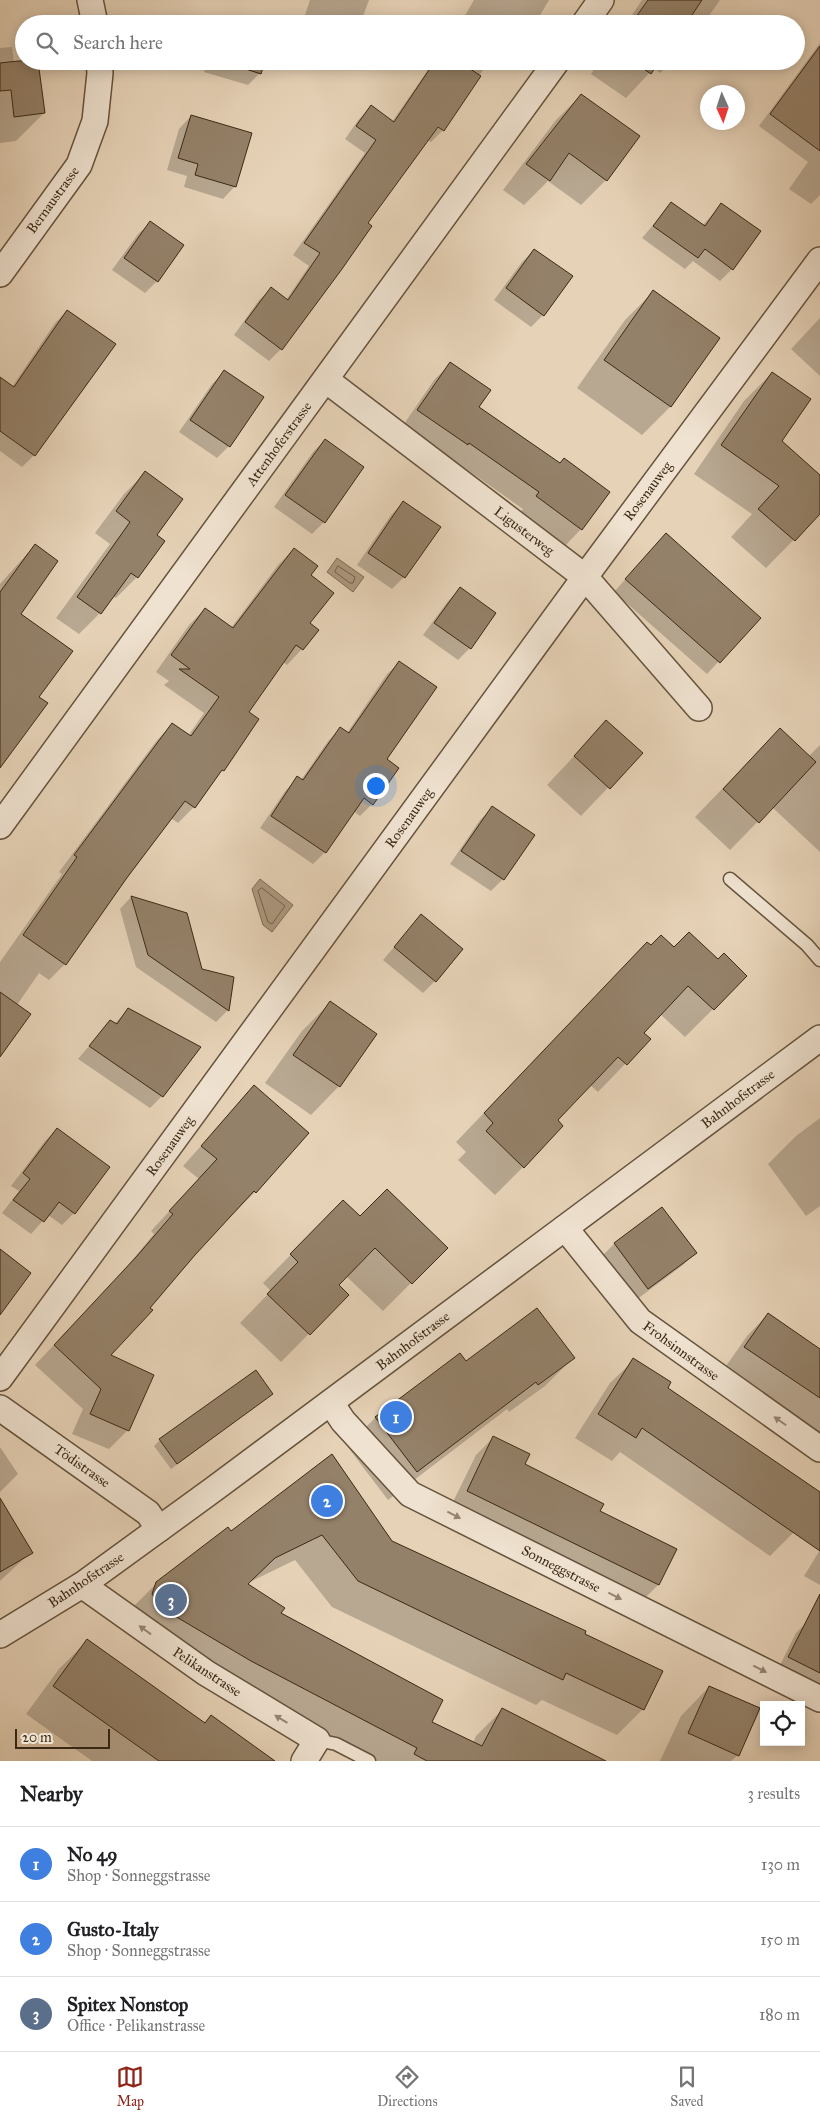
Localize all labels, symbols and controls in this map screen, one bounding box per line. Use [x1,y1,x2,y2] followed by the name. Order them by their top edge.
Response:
[15,15,805,70] search box
[33,29,61,57] icon: search
[73,31,163,54] text: Search here
[700,85,745,130] north arrow
[23,163,83,237] street label: Bernaustrasse
[242,398,315,490] street label: Attenhoferstrasse
[620,458,676,524] street label: Rosenauweg
[491,503,558,559] street label: Ligusterweg
[363,773,389,799] your location
[382,784,437,851] street label: Rosenauweg
[698,1066,778,1132] street label: Bahnhofstrasse
[143,1112,198,1179] street label: Rosenauweg
[373,1308,453,1374] street label: Bahnhofstrasse
[639,1318,723,1384] street label: Frohsinnstrasse
[380,1398,412,1436] pin: 1
[773,1416,787,1426] one-way arrow
[51,1441,113,1492] street label: Tödistrasse
[311,1482,343,1520] pin: 2
[447,1511,461,1519] one-way arrow
[519,1542,604,1596] street label: Sonneggstrasse
[45,1548,127,1611] street label: Bahnhofstrasse
[155,1581,187,1619] pin: 3
[608,1592,622,1600] one-way arrow
[138,1625,152,1635] one-way arrow
[169,1644,245,1701] street label: Pelikanstrasse
[753,1665,767,1673] one-way arrow
[760,1701,805,1746] map controls
[760,1701,805,1746] button: locate
[274,1714,287,1723] one-way arrow
[15,1726,110,1749] scale bar
[22,1729,52,1746] text: 20 m
[20,1781,83,1807] text: Nearby
[747,1784,800,1803] text: 3 results
[67,1843,117,1866] text: No 49
[33,1855,39,1874] text: 1
[761,1855,800,1874] text: 130 m
[67,1866,211,1885] text: Shop · Sonneggstrasse
[67,1918,158,1941] text: Gusto-Italy
[32,1930,40,1949] text: 2
[760,1930,800,1949] text: 150 m
[67,1941,211,1960] text: Shop · Sonneggstrasse
[67,1993,188,2016] text: Spitex Nonstop
[33,2005,39,2024] text: 3
[759,2005,800,2024] text: 180 m
[67,2016,205,2035] text: Office · Pelikanstrasse
[116,2063,144,2110] tab: Map
[377,2063,438,2110] tab: Directions
[670,2063,704,2110] tab: Saved

